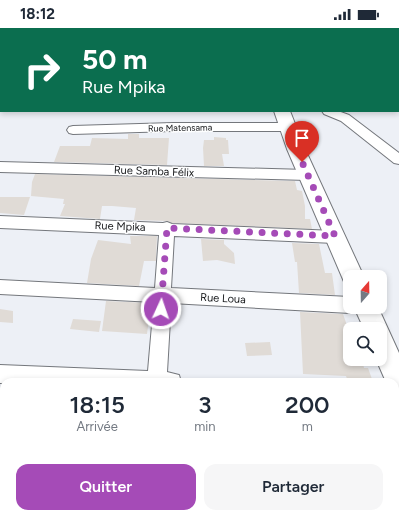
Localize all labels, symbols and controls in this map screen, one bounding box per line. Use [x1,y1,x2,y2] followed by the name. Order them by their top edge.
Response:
[20,5,55,23] text: 18:12
[82,42,148,76] text: 50 m
[16,44,68,96] icon: right
[82,76,165,98] text: Rue Mpika
[148,121,213,134] street label: Rue Matensama
[285,121,319,162] pin
[291,127,313,149] icon: arrive
[114,164,195,179] street label: Rue Samba Félix
[94,219,146,234] street label: Rue Mpika
[343,270,387,314] north arrow
[343,270,387,366] map controls
[140,288,182,330] position arrow
[200,291,246,306] street label: Rue Loua
[343,322,387,366] button: search
[69,390,125,419] text: 18:15
[198,390,212,419] text: 3
[285,390,330,419] text: 200
[76,419,118,434] text: Arrivée
[194,419,216,434] text: min
[302,419,313,434] text: m
[16,464,196,510] button: Quitter
[204,464,383,510] button: Partager

